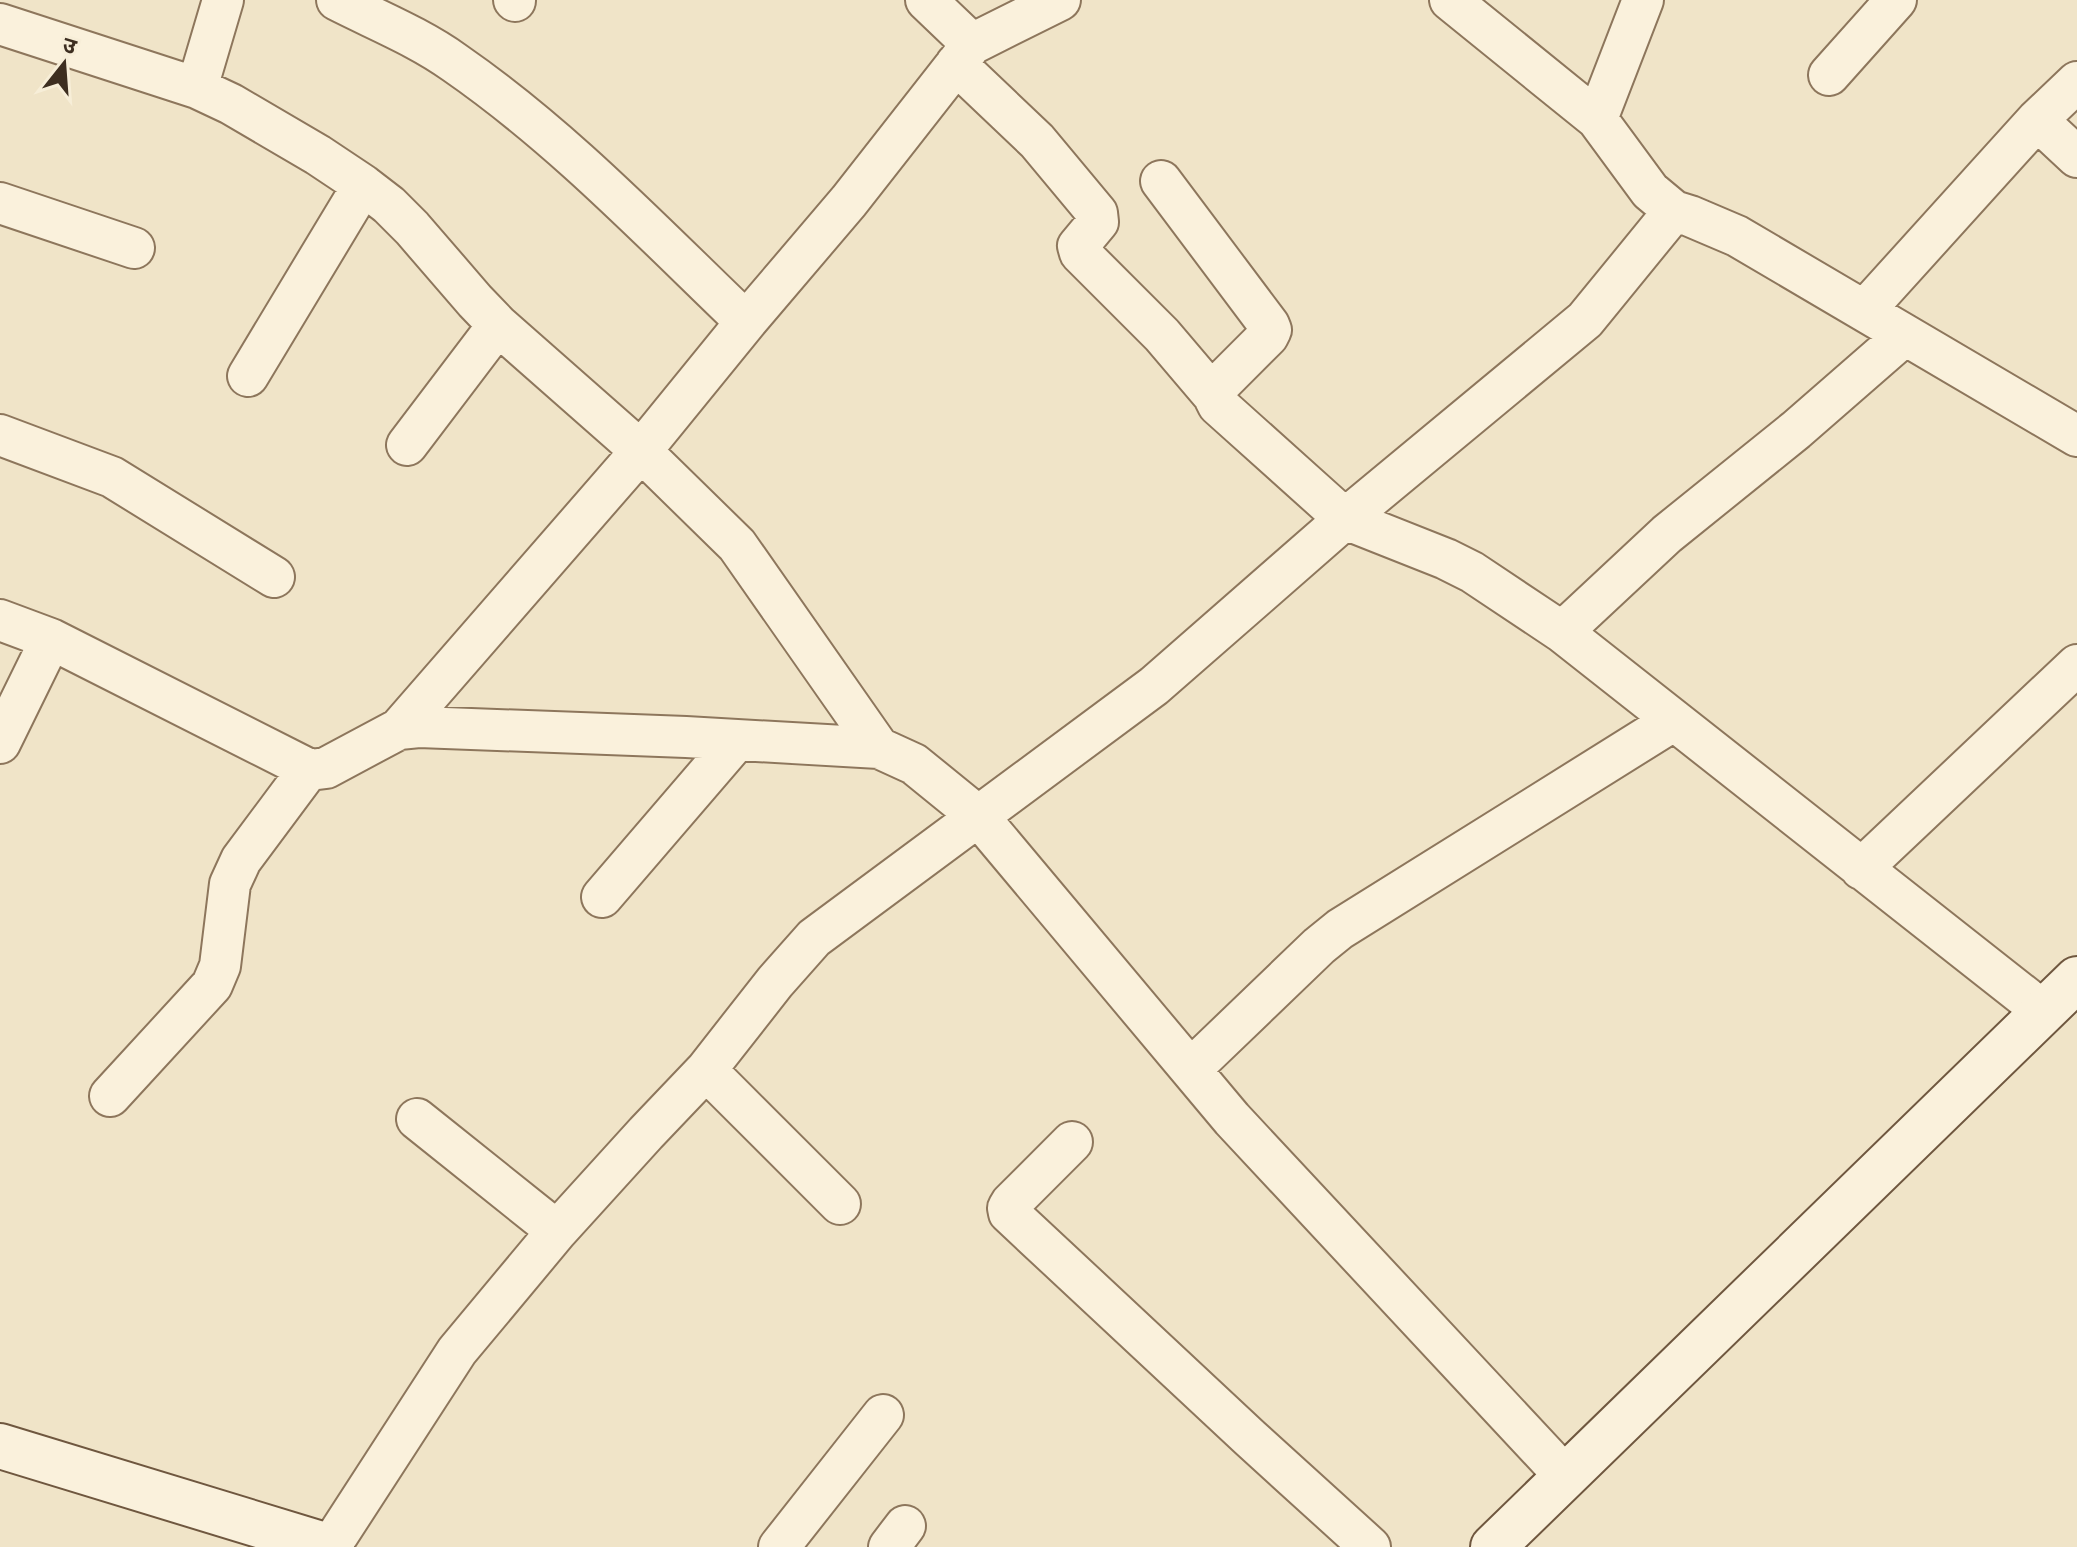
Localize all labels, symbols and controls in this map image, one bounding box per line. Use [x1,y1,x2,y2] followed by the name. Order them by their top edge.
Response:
[24,24,104,104] north arrow
[60,31,81,60] text: उ

